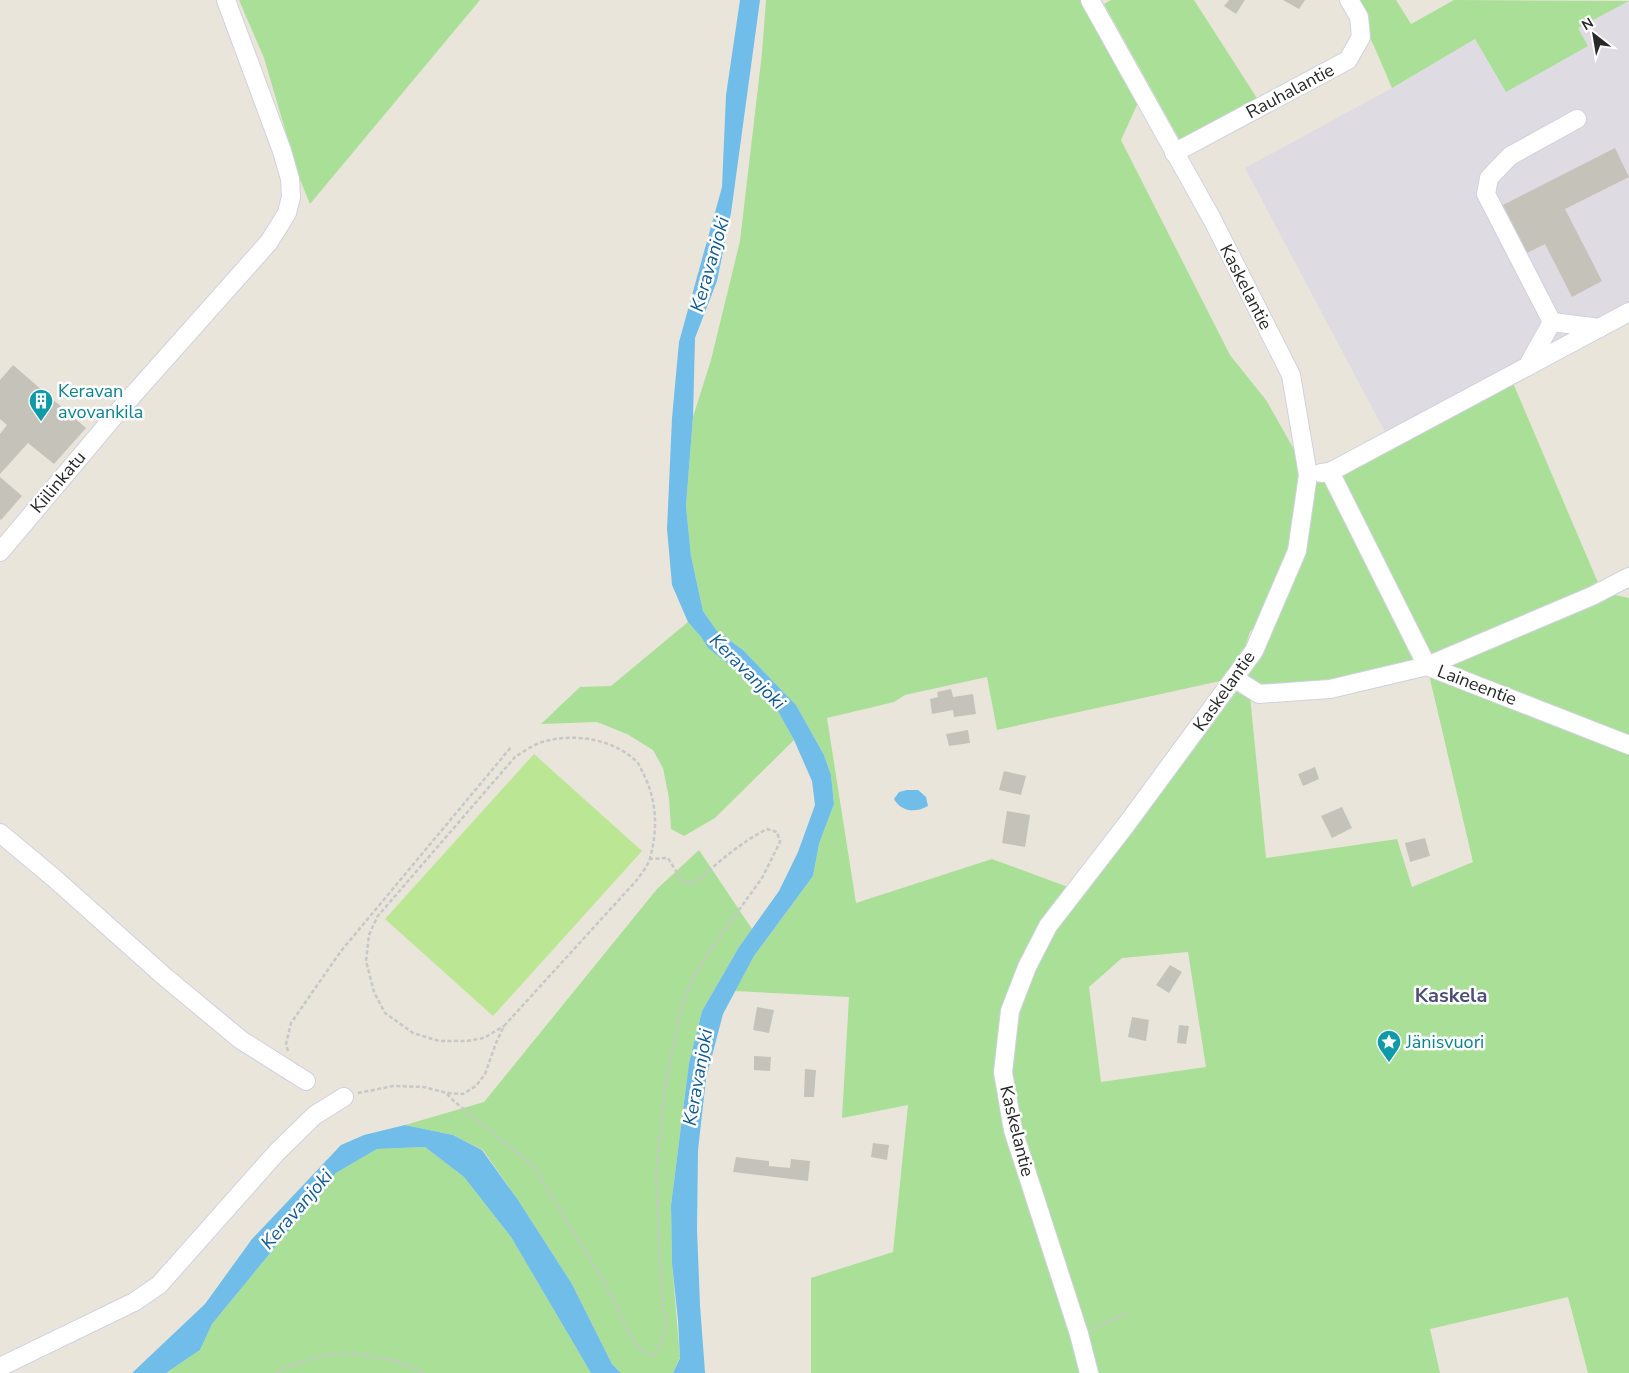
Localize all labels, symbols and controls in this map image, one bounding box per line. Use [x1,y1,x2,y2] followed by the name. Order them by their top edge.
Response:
[1569,10,1619,60] north arrow
[1578,13,1597,35] text: N
[1242,58,1338,124] street label: Rauhalantie
[684,213,736,315] water label: Keravanjoki
[1214,240,1278,334] street label: Kaskelantie
[58,379,143,424] place label: Keravan avovankila
[28,388,54,422] building icon: Keravan avovankila
[25,446,91,518] street label: Kiilinkatu
[703,628,791,716] water label: Keravanjoki
[1188,646,1260,736] street label: Kaskelantie
[1434,659,1520,711] street label: Laineentie
[1415,982,1487,1009] district label: Kaskela
[677,1026,719,1128] water label: Keravanjoki
[1376,1029,1402,1063] place icon: Jänisvuori
[1405,1030,1484,1054] place label: Jänisvuori
[994,1083,1040,1179] street label: Kaskelantie
[255,1164,339,1255] water label: Keravanjoki

